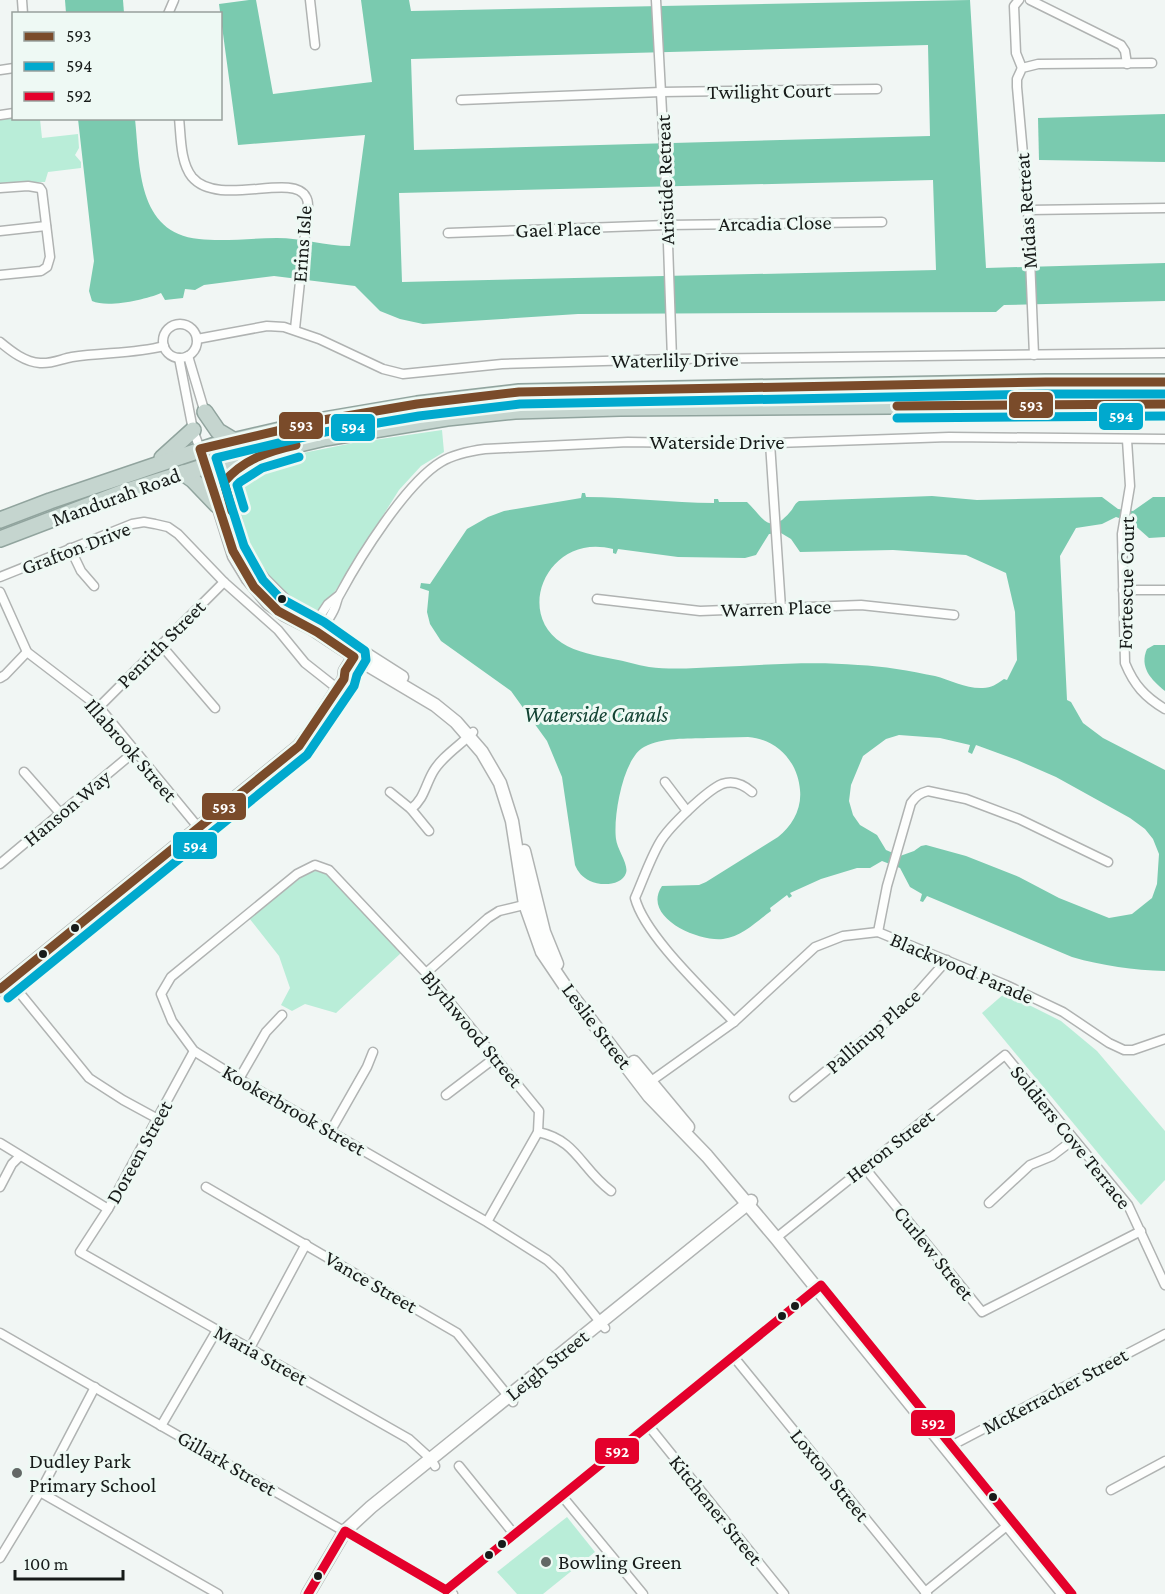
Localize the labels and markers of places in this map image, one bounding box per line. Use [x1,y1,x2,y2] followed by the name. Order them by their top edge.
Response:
[276,593,288,605] unlabelled marker
[69,922,81,934] unlabelled marker
[37,948,49,960] unlabelled marker
[789,1300,801,1312] unlabelled marker
[776,1310,788,1322] unlabelled marker
[29,1449,156,1497] place label: Dudley Park Primary School
[10,1466,24,1480] marker: Dudley Park Primary School
[987,1491,999,1503] unlabelled marker
[496,1538,508,1550] unlabelled marker
[483,1549,495,1561] unlabelled marker
[558,1550,682,1574] place label: Bowling Green
[539,1555,553,1569] marker: Bowling Green
[312,1570,324,1582] unlabelled marker

